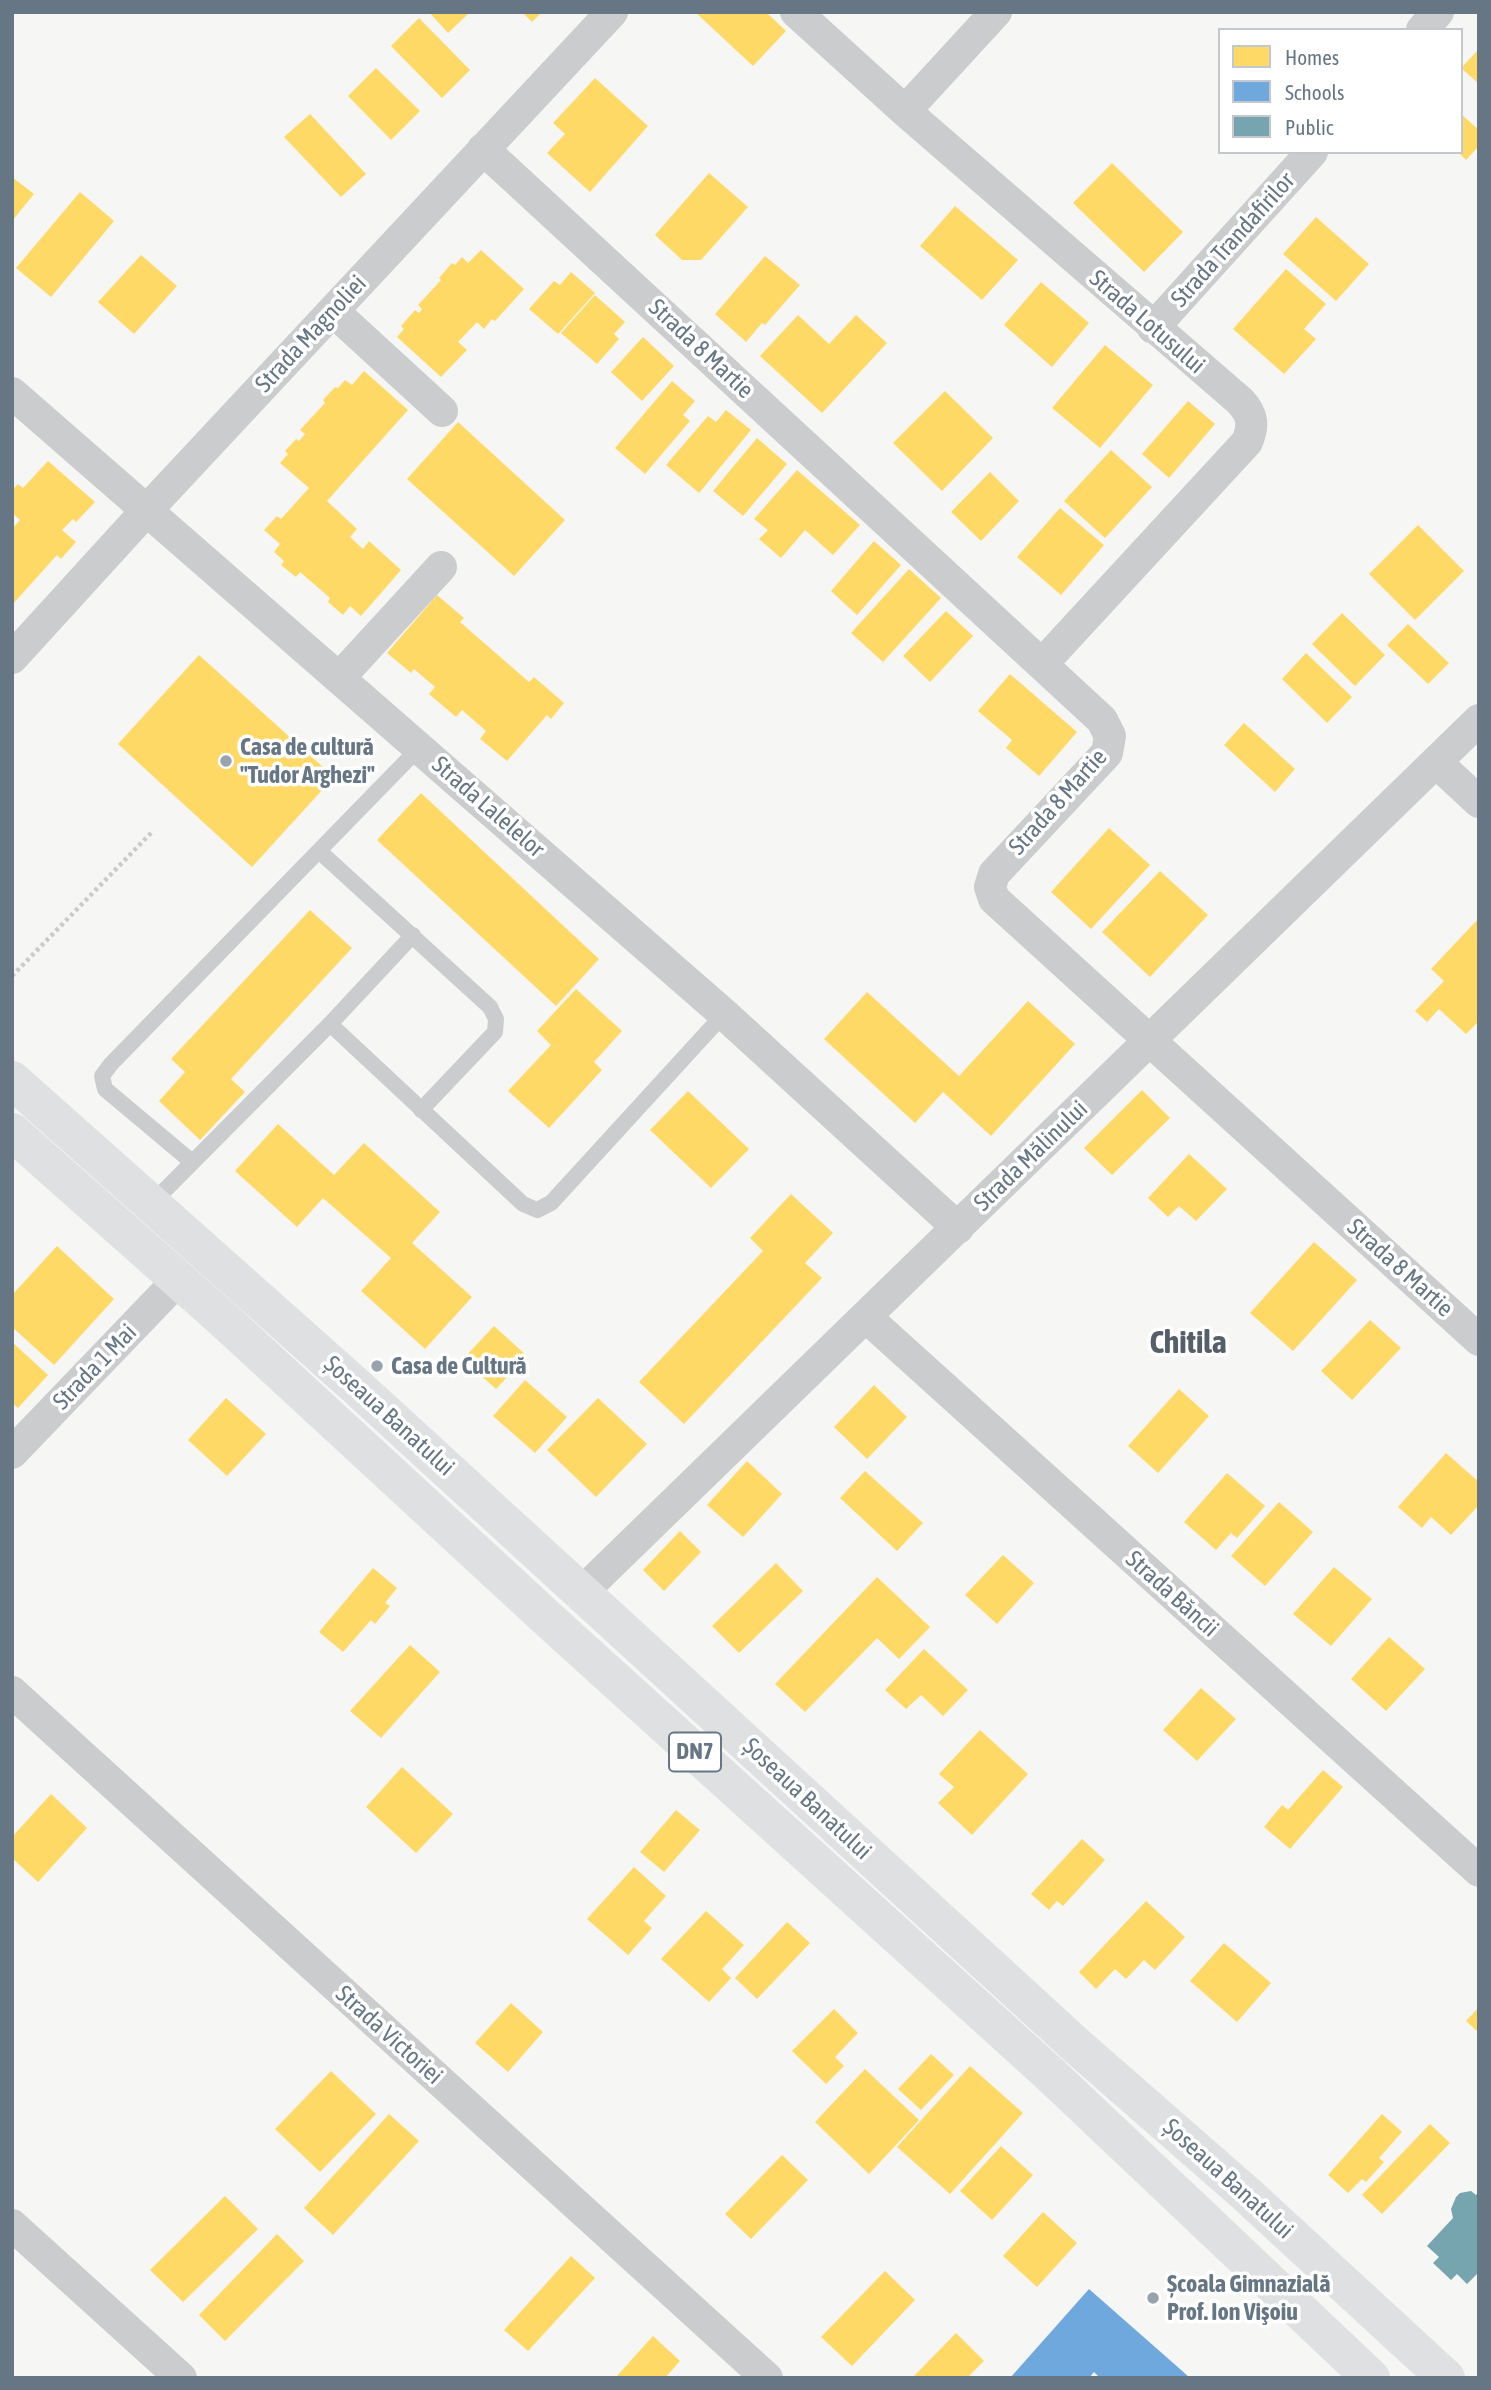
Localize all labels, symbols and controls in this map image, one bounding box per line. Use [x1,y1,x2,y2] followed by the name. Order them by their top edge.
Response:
[1218,28,1463,154] legend
[1285,45,1339,69] text: Homes
[1285,80,1345,104] text: Schools
[1285,115,1334,139] text: Public
[1165,167,1301,313] street label: Strada Trandafirilor
[1084,264,1210,380] street label: Strada Lotusului
[250,270,372,398] street label: Strada Magnoliei
[643,293,759,405] street label: Strada 8 Martie
[240,733,375,789] place label: Casa de cultură "Tudor Arghezi"
[1003,743,1113,861] street label: Strada 8 Martie
[426,750,550,864] street label: Strada Lalelelor
[218,753,234,769] marker: Casa de cultură "Tudor Arghezi"
[968,1095,1094,1217] street label: Strada Mălinului
[1341,1213,1459,1323] street label: Strada 8 Martie
[47,1318,143,1416] street label: Strada 1 Mai
[1149,1324,1227,1362] district label: Chitila
[318,1350,460,1482] street label: Șoseaua Banatului
[391,1352,526,1380] place label: Casa de Cultură
[369,1358,385,1374] marker: Casa de Cultură
[1120,1545,1224,1643] street label: Strada Băncii
[669,1732,721,1772] road number: DN7
[737,1732,877,1866] street label: Șoseaua Banatului
[330,1980,448,2090] street label: Strada Victoriei
[1157,2113,1299,2245] street label: Șoseaua Banatului
[1167,2270,1330,2326] place label: Școala Gimnazială Prof. Ion Vişoiu
[1145,2290,1161,2306] marker: Școala Gimnazială Prof. Ion Vişoiu

